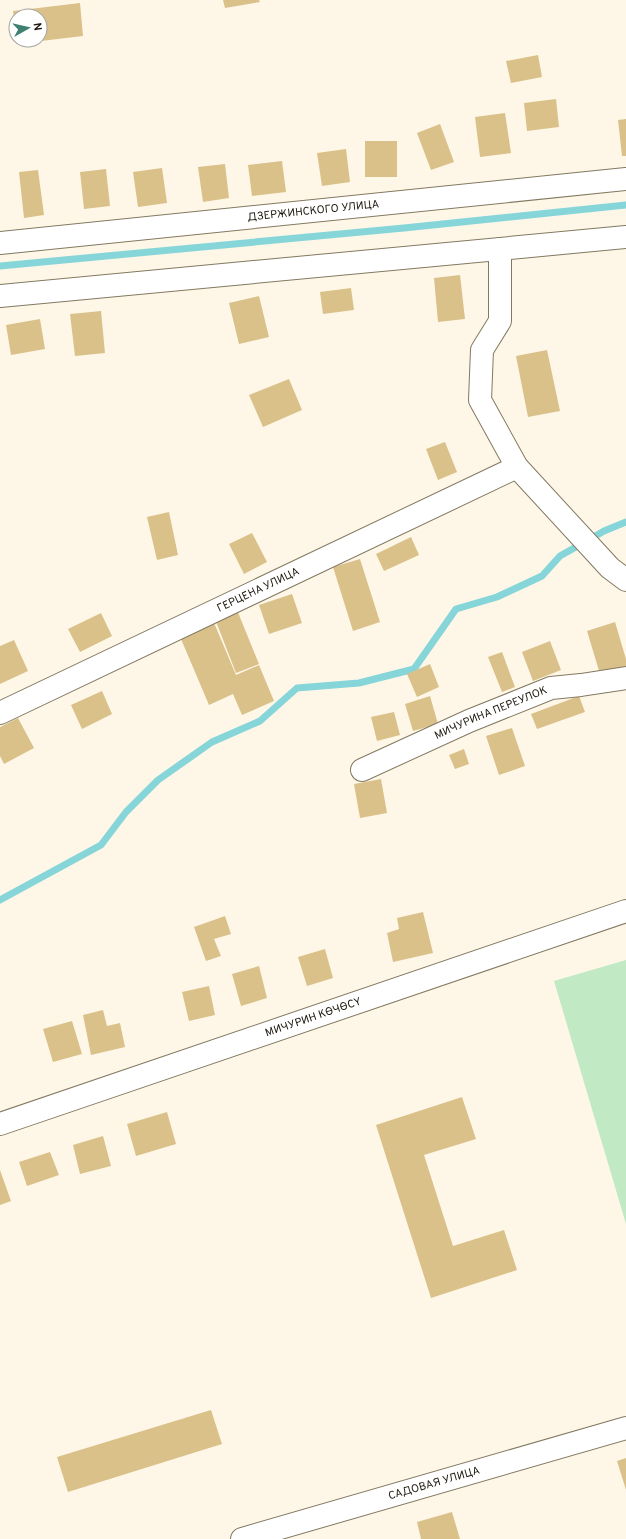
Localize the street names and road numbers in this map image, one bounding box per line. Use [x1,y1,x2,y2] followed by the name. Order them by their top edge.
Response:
[247,197,380,225] street label: ДЗЕРЖИНСКОГО УЛИЦА
[215,565,302,616] street label: ГЕРЦЕНА УЛИЦА
[432,683,549,743] street label: МИЧУРИНА ПЕРЕУЛОК
[263,995,363,1040] street label: МИЧУРИН КӨЧӨСҮ
[387,1464,482,1503] street label: САДОВАЯ УЛИЦА

